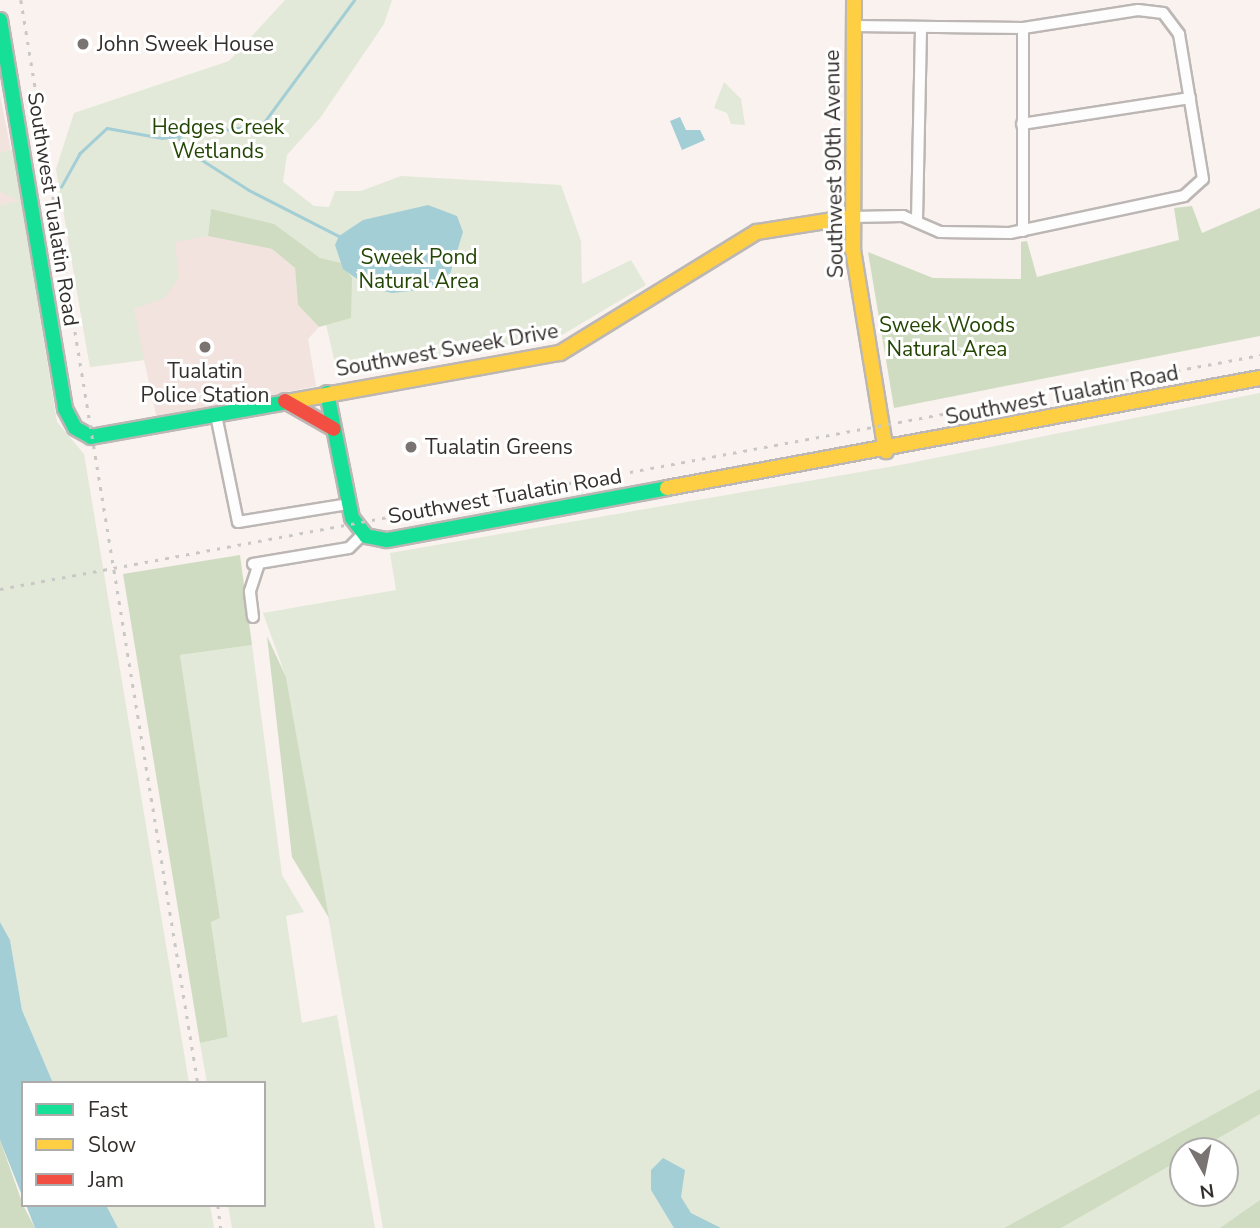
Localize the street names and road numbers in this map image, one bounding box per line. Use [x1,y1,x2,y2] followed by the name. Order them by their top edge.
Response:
[819,50,849,278] street label: Southwest 90th Avenue
[22,90,84,328] street label: Southwest Tualatin Road
[334,318,560,382] street label: Southwest Sweek Drive
[943,360,1181,430] street label: Southwest Tualatin Road
[386,463,624,529] street label: Southwest Tualatin Road

